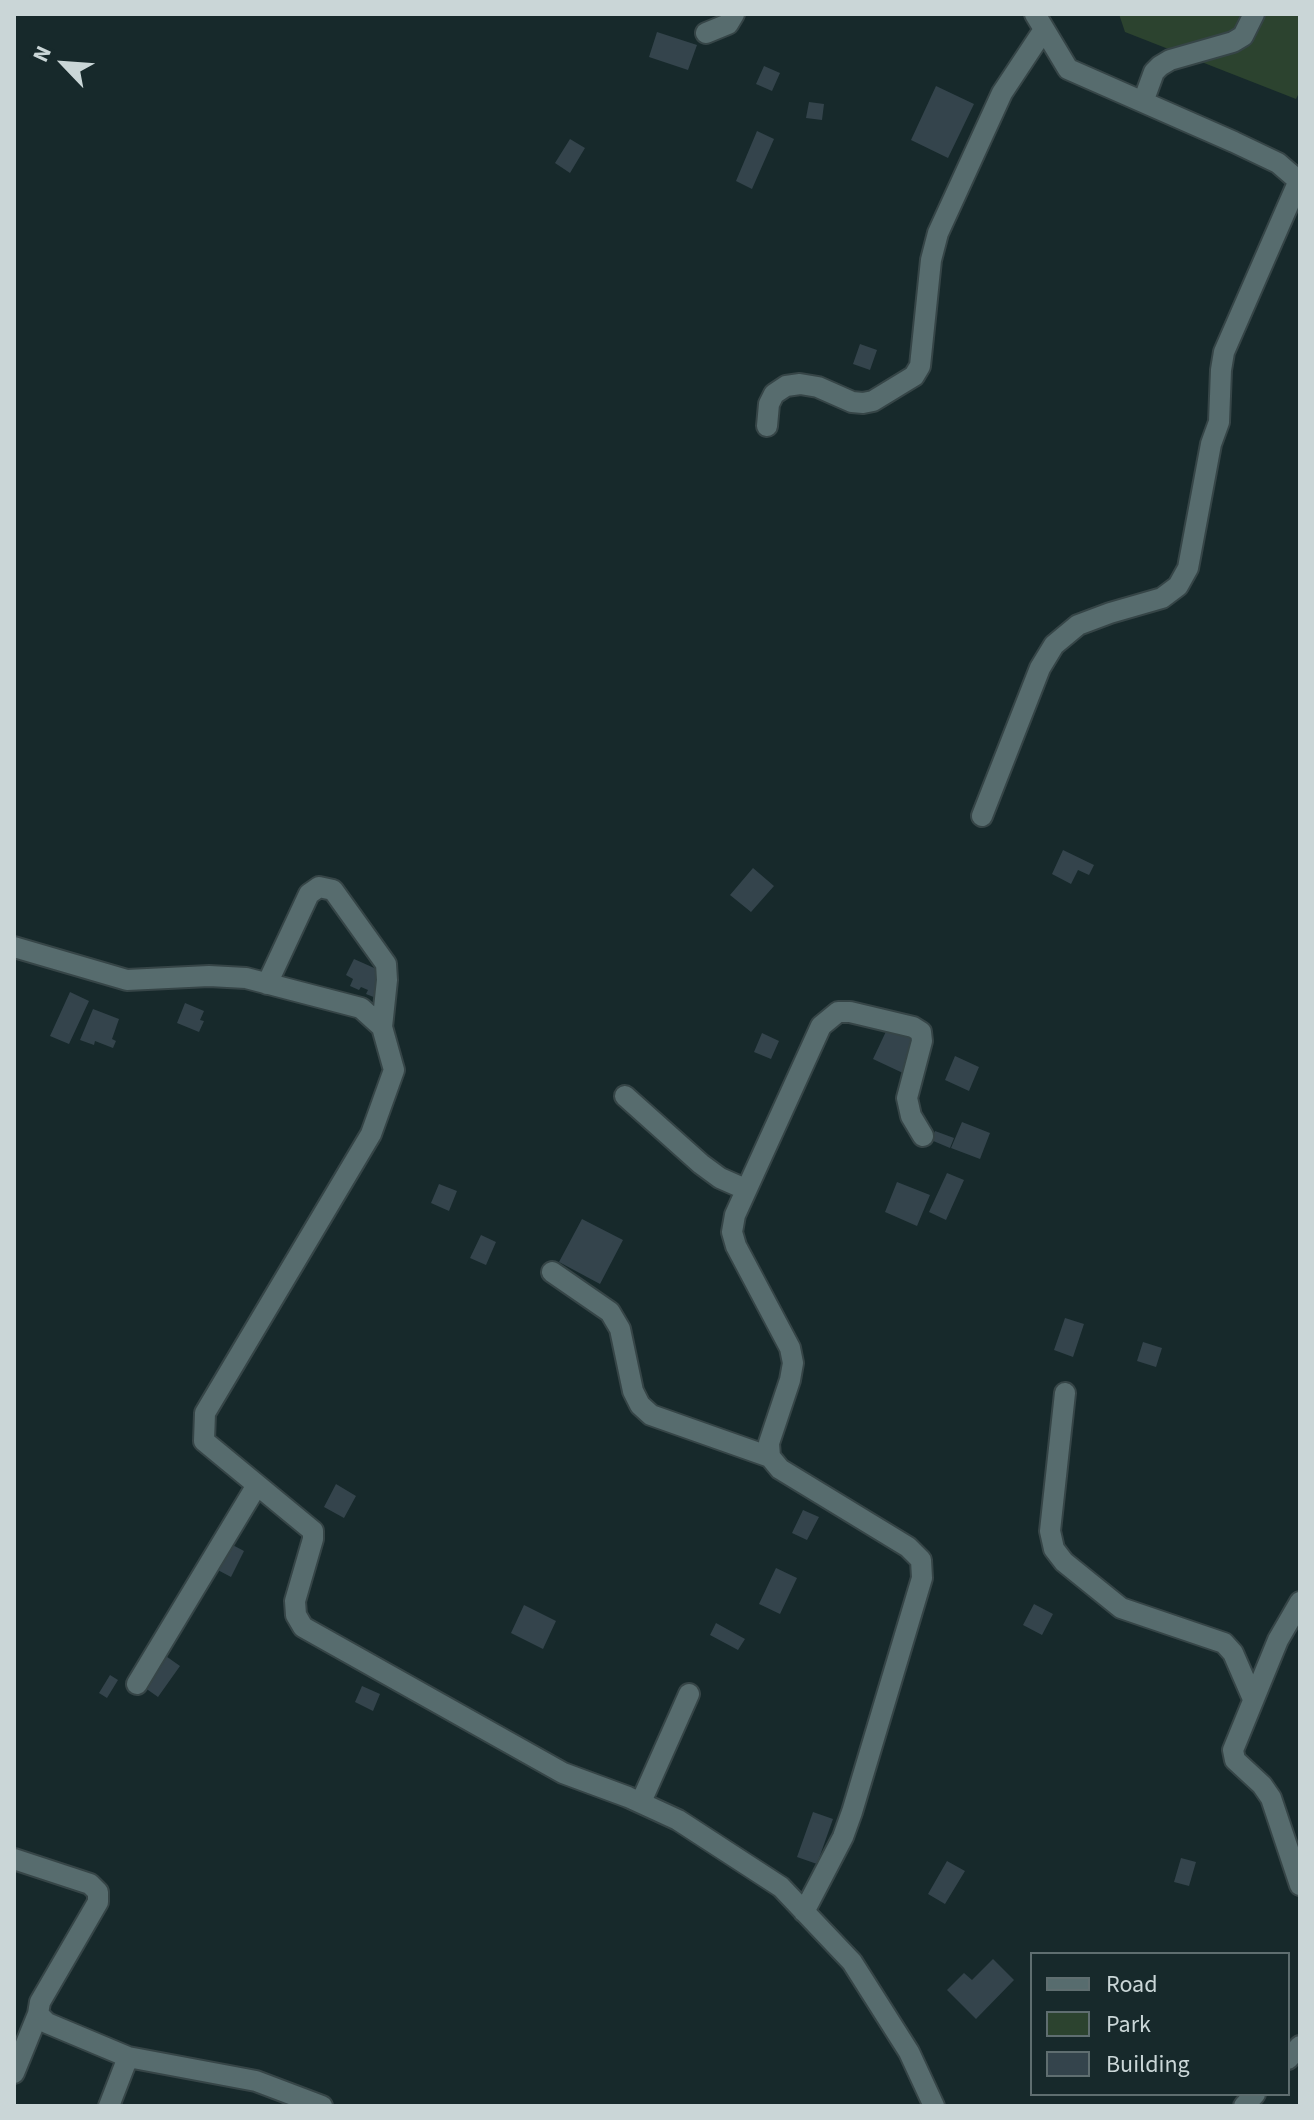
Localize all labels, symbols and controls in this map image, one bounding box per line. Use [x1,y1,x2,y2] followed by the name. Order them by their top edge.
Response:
[24,24,104,104] north arrow
[25,40,60,67] text: N
[1030,1952,1290,2096] legend
[1106,1967,1158,2002] text: Road
[1106,2007,1151,2042] text: Park
[1106,2047,1190,2082] text: Building

